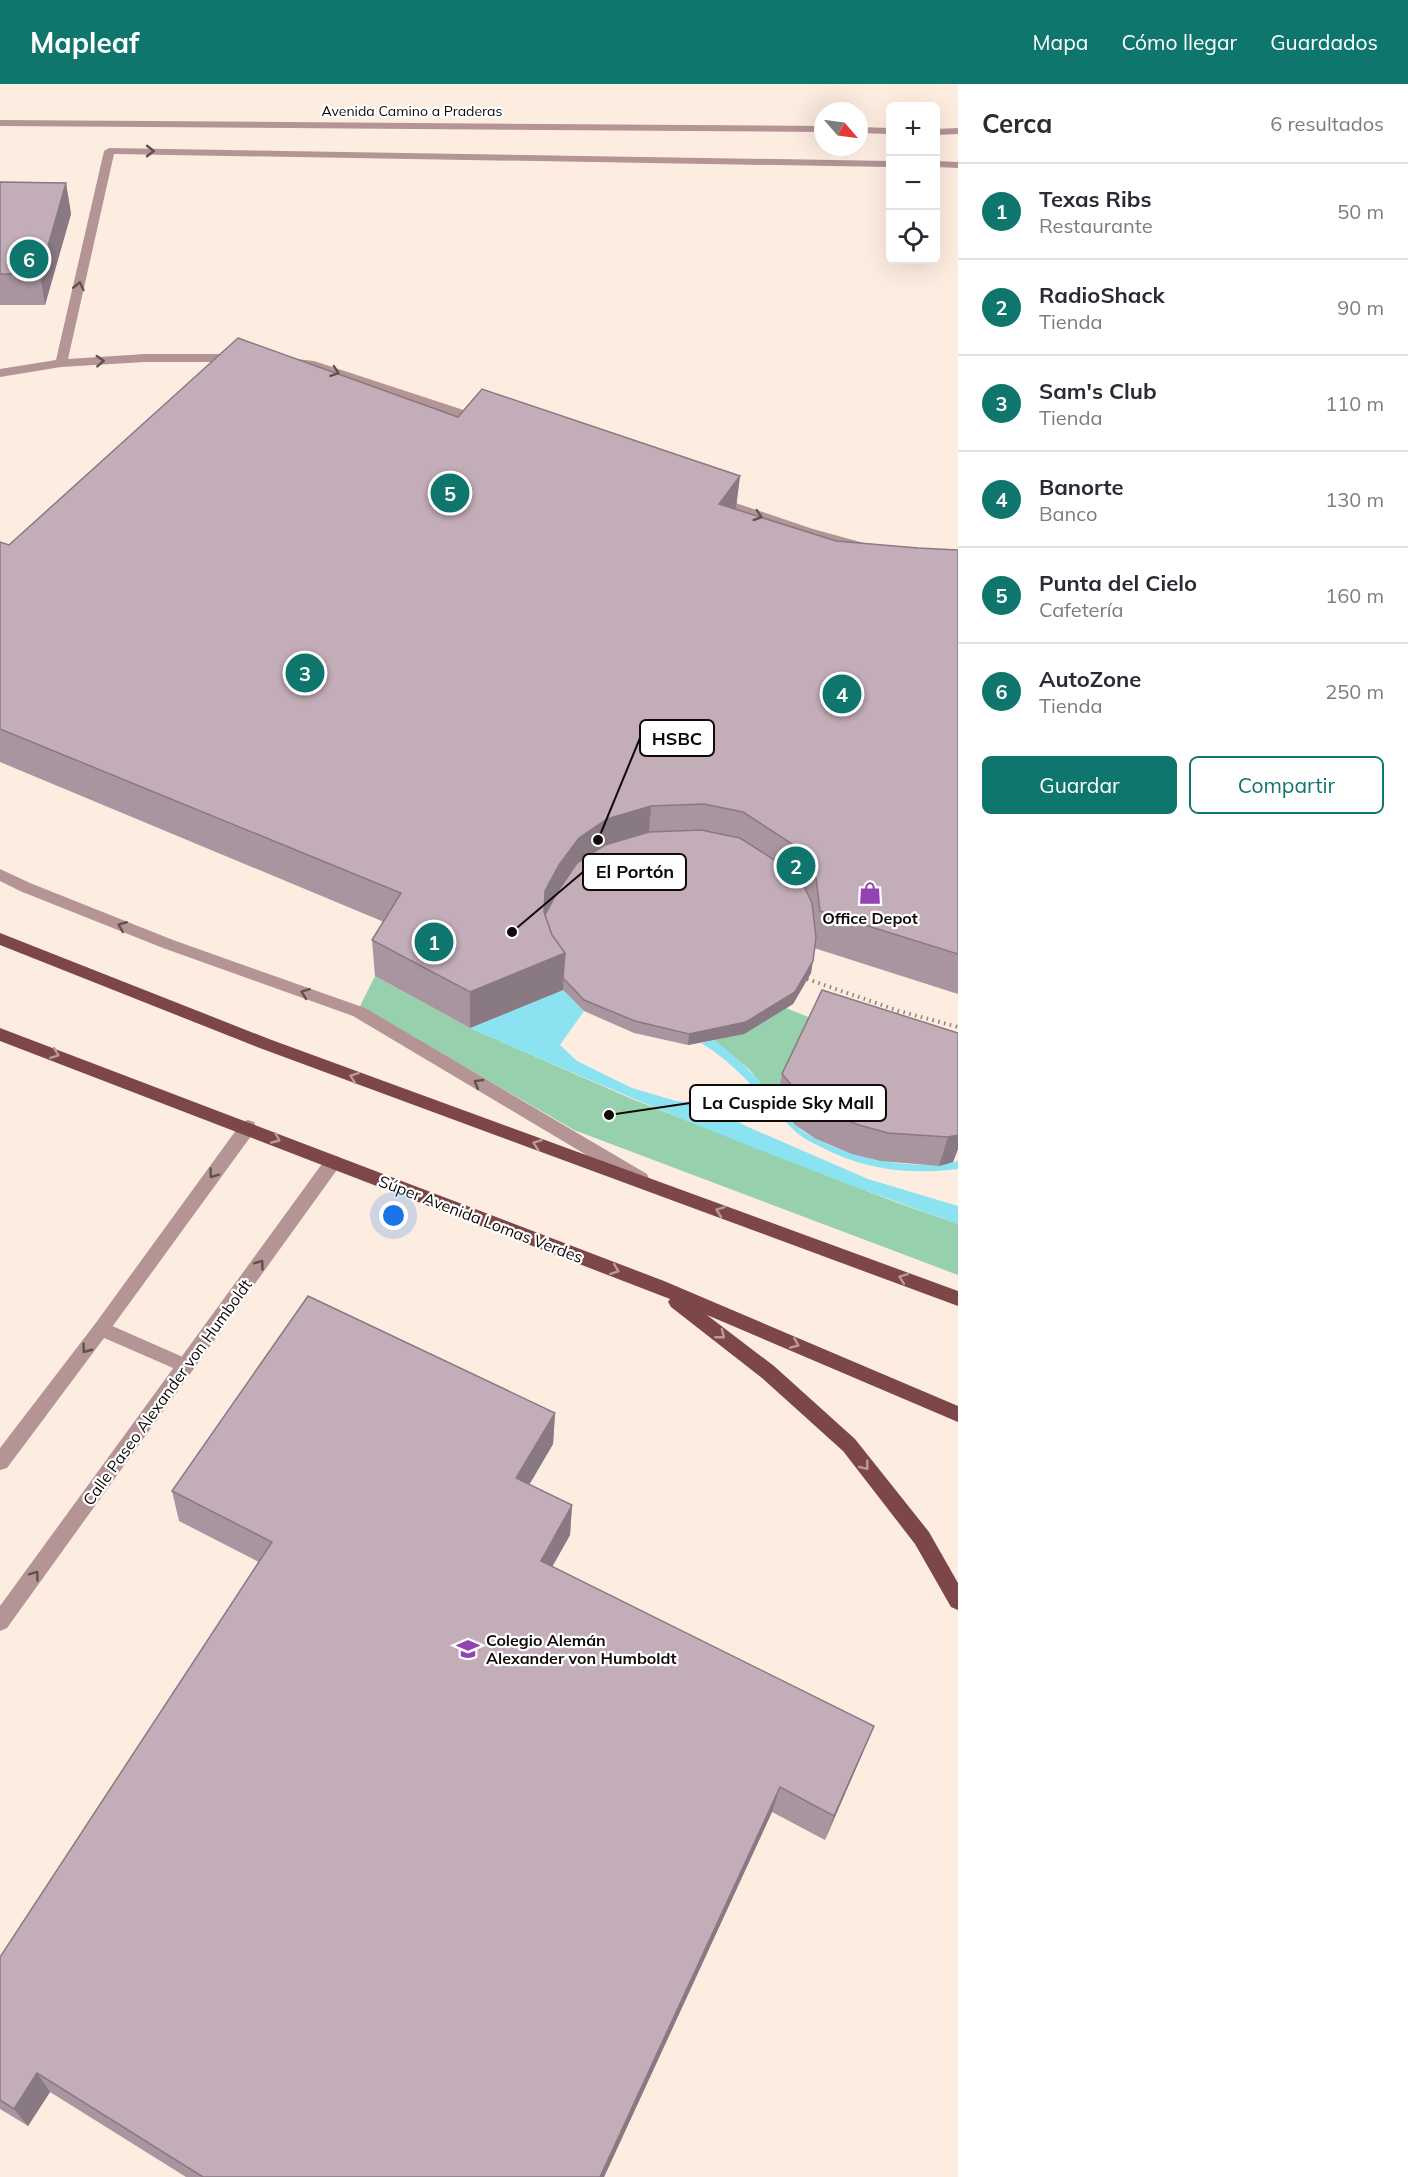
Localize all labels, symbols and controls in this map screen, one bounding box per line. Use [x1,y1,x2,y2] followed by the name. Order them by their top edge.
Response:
[30,25,139,60] text: Mapleaf
[1033,29,1088,55] text: Mapa
[1121,29,1237,55] text: Cómo llegar
[1270,29,1378,55] text: Guardados
[322,102,502,120] street label: Avenida Camino a Praderas
[814,102,868,156] north arrow
[886,102,940,264] map controls
[886,102,940,156] button: +
[982,107,1052,140] text: Cerca
[1270,111,1384,136] text: 6 resultados
[145,145,154,157] one-way arrow
[886,156,940,210] button: −
[1039,185,1151,213] text: Texas Ribs
[996,199,1008,224] text: 1
[1337,199,1384,224] text: 50 m
[886,210,940,264] button: locate
[1039,213,1153,238] text: Restaurante
[9,236,48,282] pin: 6
[71,281,84,291] one-way arrow
[1039,281,1165,309] text: RadioShack
[996,295,1008,320] text: 2
[1337,295,1384,320] text: 90 m
[1039,309,1102,334] text: Tienda
[95,355,104,368] one-way arrow
[329,365,340,377] one-way arrow
[1039,377,1157,405] text: Sam's Club
[996,391,1008,416] text: 3
[1325,391,1384,416] text: 110 m
[1039,405,1102,430] text: Tienda
[430,470,470,516] pin: 5
[1039,473,1124,501] text: Banorte
[996,487,1008,512] text: 4
[1325,487,1384,512] text: 130 m
[1039,501,1097,526] text: Banco
[752,508,763,521] one-way arrow
[1039,569,1197,597] text: Punta del Cielo
[996,583,1008,608] text: 5
[1325,583,1384,608] text: 160 m
[1039,597,1124,622] text: Cafetería
[286,650,324,696] pin: 3
[1039,665,1141,693] text: AutoZone
[822,672,862,716] pin: 4
[996,679,1008,704] text: 6
[1325,679,1384,704] text: 250 m
[1039,693,1102,718] text: Tienda
[640,720,714,756] callout: HSBC
[652,727,702,750] text: HSBC
[982,756,1177,814] button: Guardar
[1189,756,1384,814] button: Compartir
[776,844,816,888] pin: 2
[583,854,686,890] callout: El Portón
[596,860,674,883] text: El Portón
[857,880,883,906] shop icon: Office Depot
[822,908,918,928] place label: Office Depot
[414,920,454,964] pin: 1
[117,921,128,933] one-way arrow
[300,988,311,1001] one-way arrow
[49,1047,60,1059] one-way arrow
[349,1071,360,1084] one-way arrow
[474,1078,484,1090] one-way arrow
[690,1085,886,1121] callout: La Cuspide Sky Mall
[702,1091,874,1114] text: La Cuspide Sky Mall
[270,1132,281,1144] one-way arrow
[532,1139,543,1151] one-way arrow
[210,1168,221,1179] one-way arrow
[376,1171,586,1267] street label: Súper Avenida Lomas Verdes
[379,1201,408,1230] your location
[715,1205,726,1218] one-way arrow
[253,1259,264,1270] one-way arrow
[608,1263,619,1275] one-way arrow
[898,1273,909,1286] one-way arrow
[78,1275,256,1509] street label: Calle Paseo Alexander von Humboldt
[714,1328,725,1339] one-way arrow
[788,1337,799,1349] one-way arrow
[83,1342,94,1353] one-way arrow
[857,1459,868,1470] one-way arrow
[27,1570,38,1581] one-way arrow
[486,1630,676,1668] place label: Colegio Alemán Alexander von Humboldt
[455,1636,481,1662] school or university icon: Colegio Alemán Alexander von Humboldt

